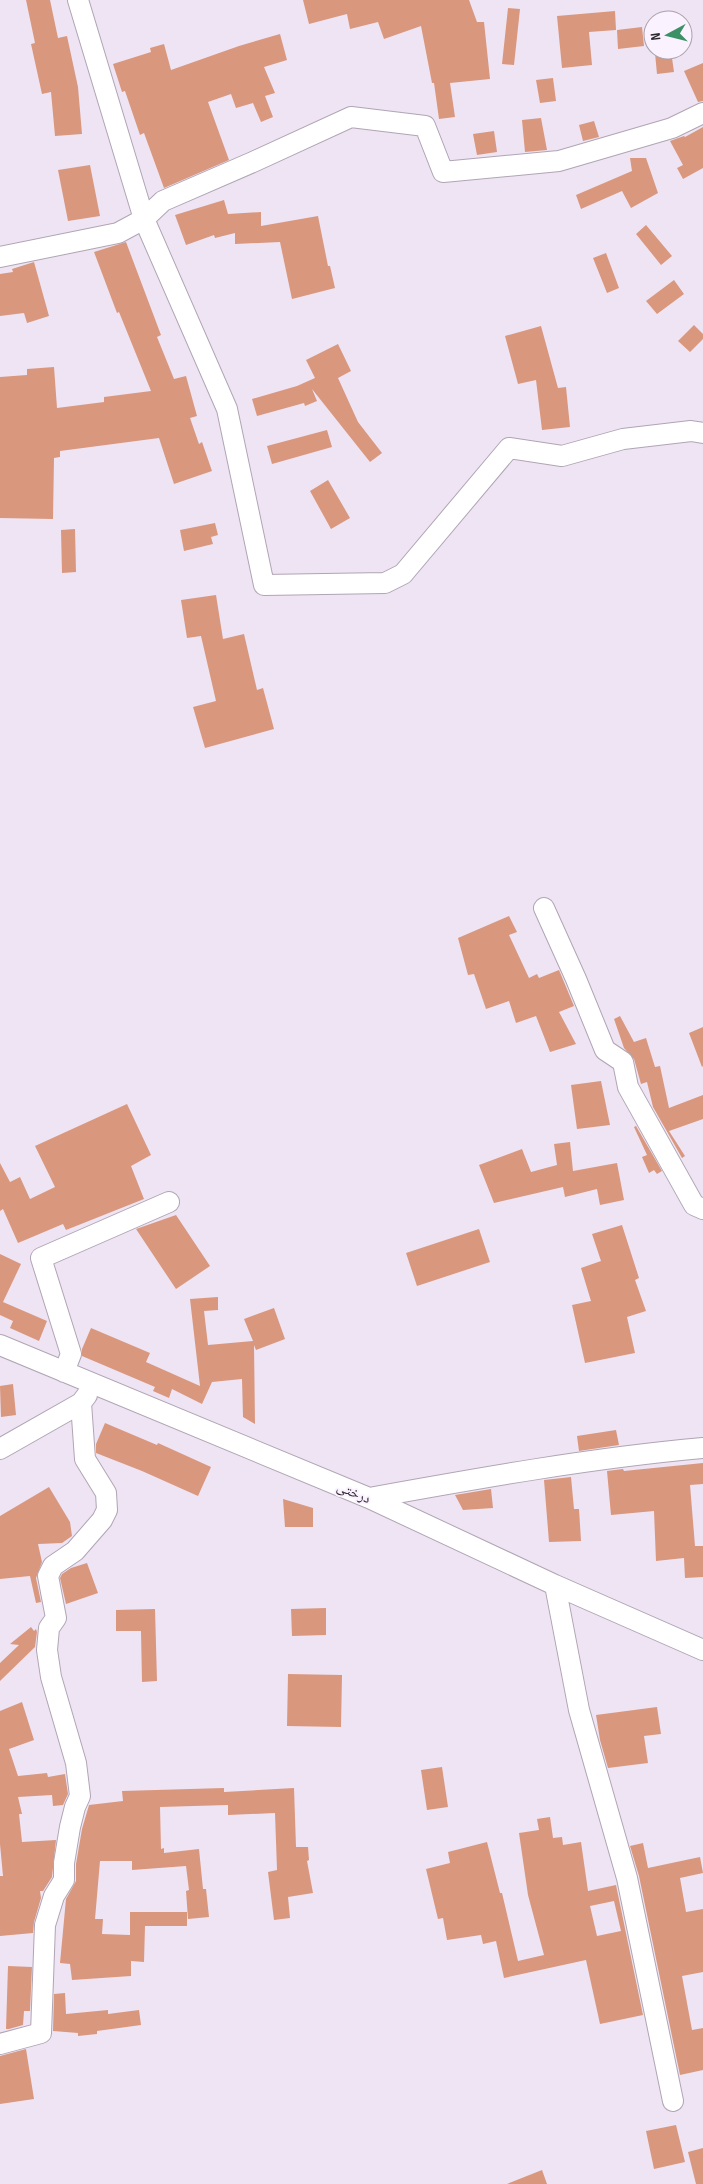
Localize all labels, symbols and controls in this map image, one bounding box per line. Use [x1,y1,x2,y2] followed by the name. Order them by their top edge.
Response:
[643,10,693,60] north arrow
[647,32,664,41] text: N
[334,1478,373,1507] street label: درختی

